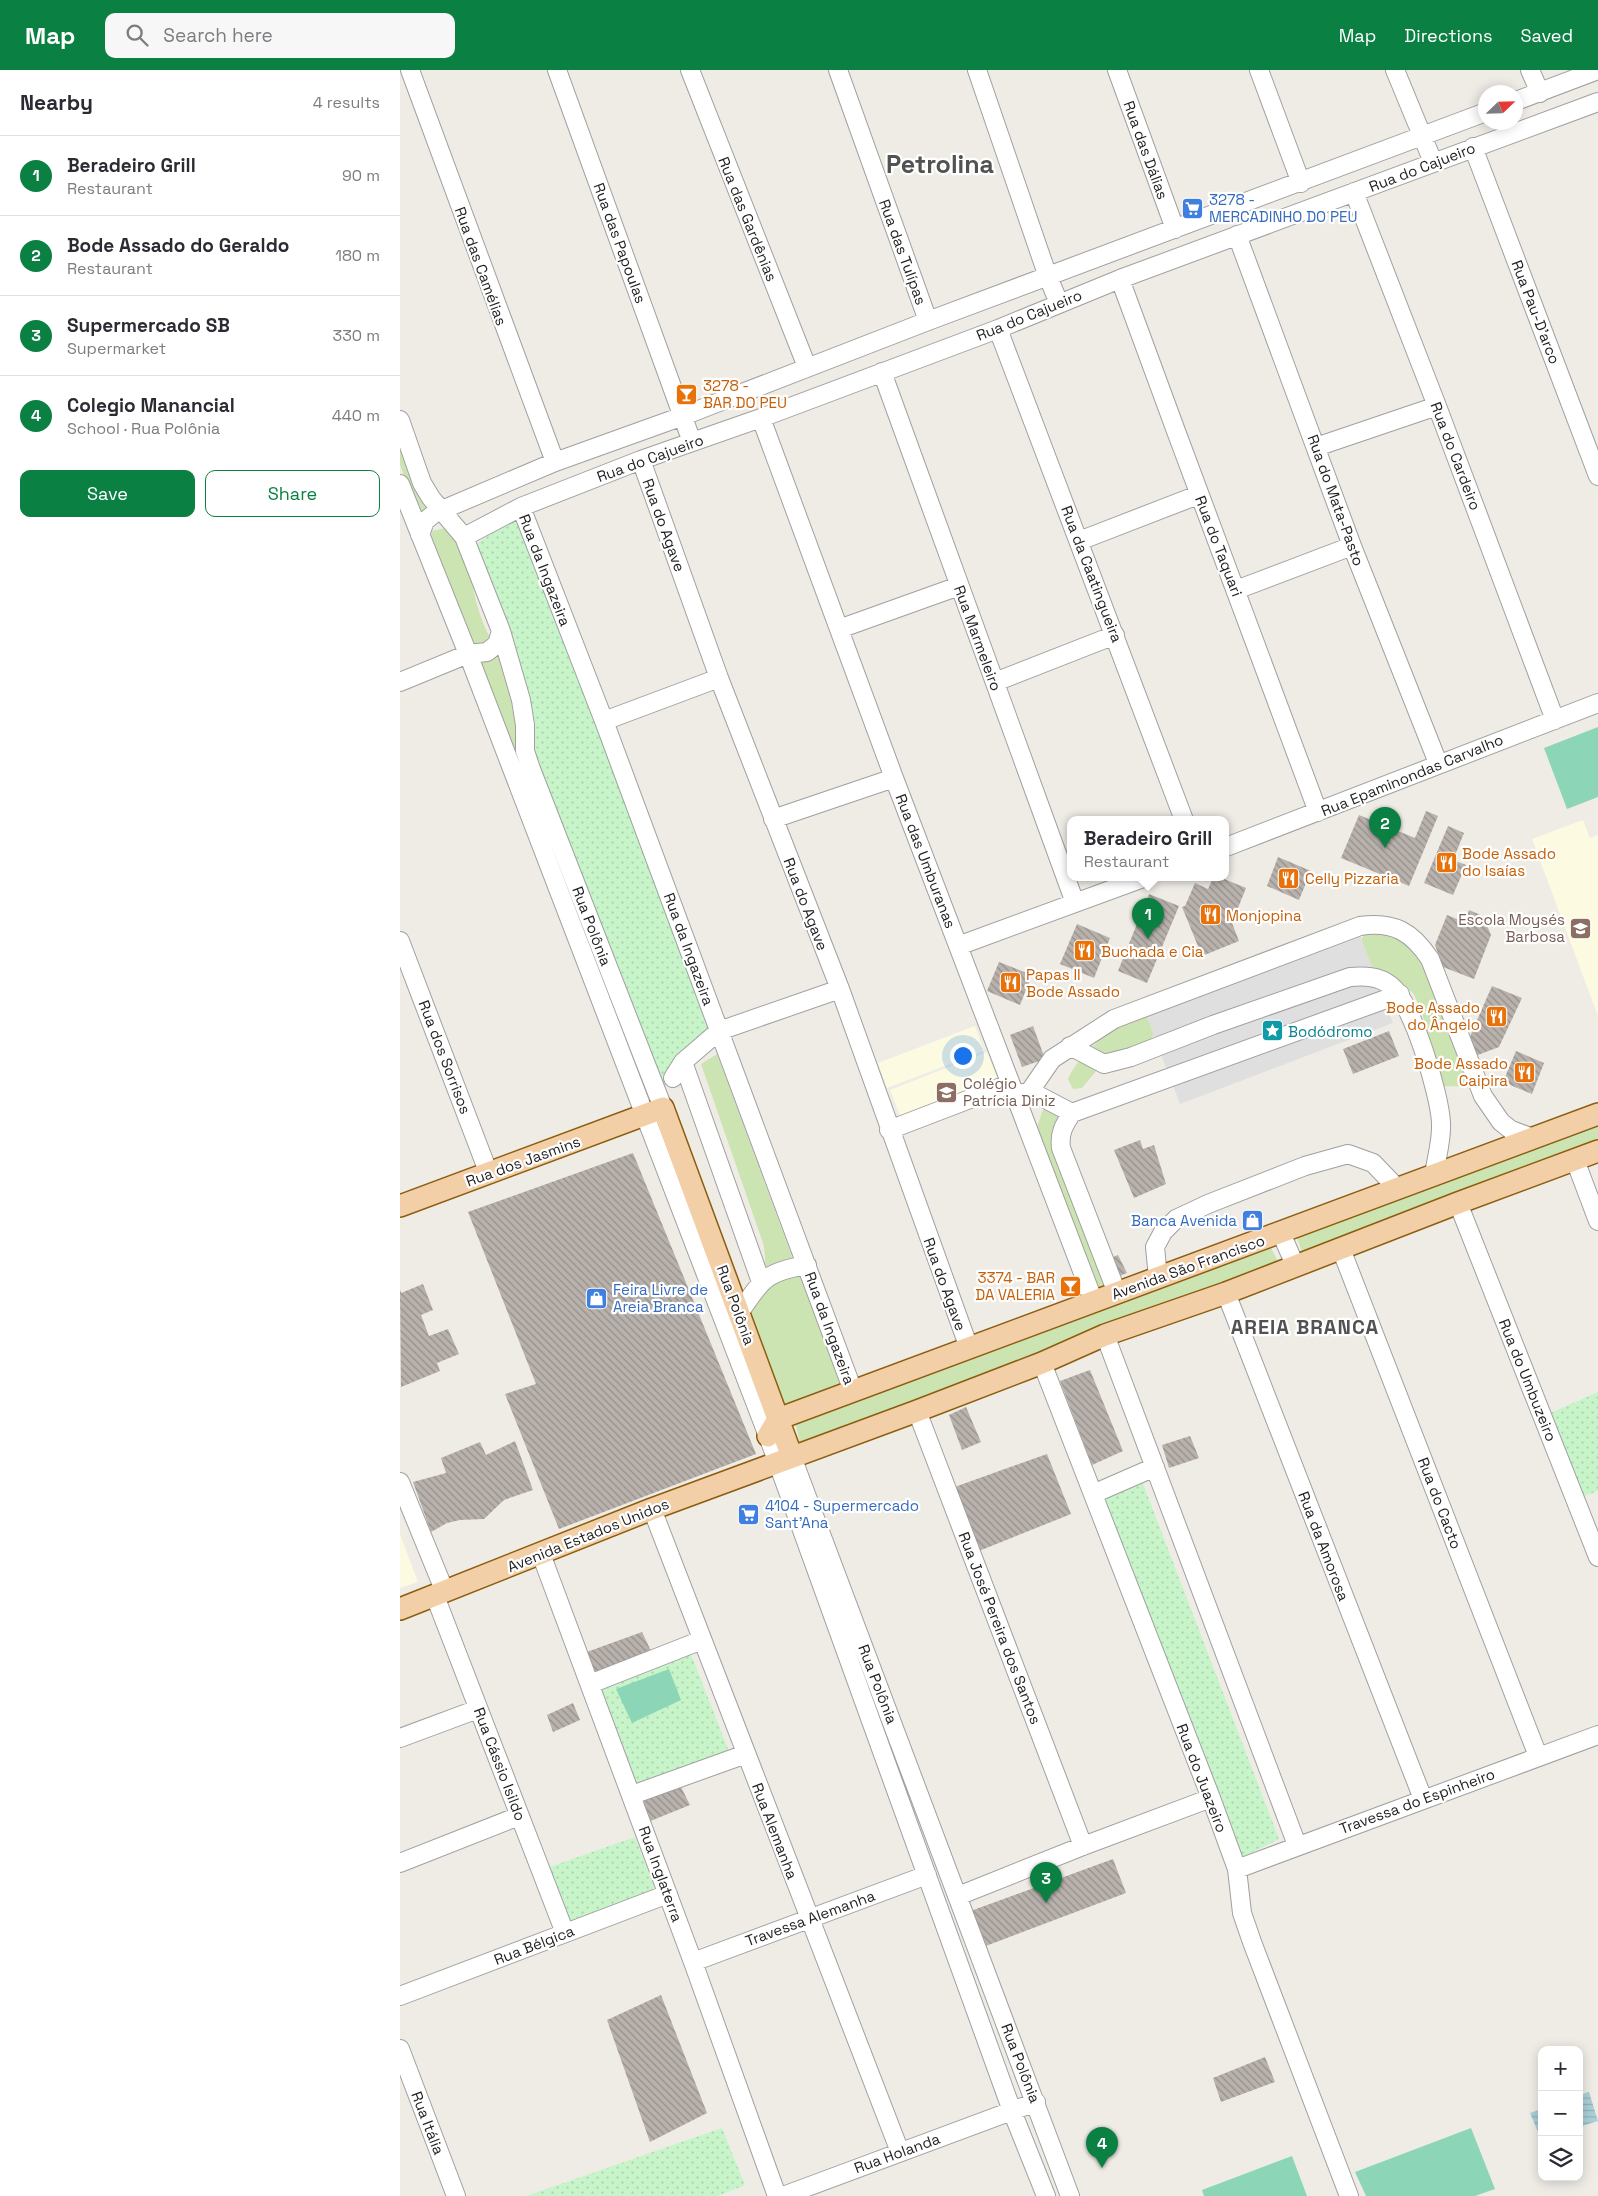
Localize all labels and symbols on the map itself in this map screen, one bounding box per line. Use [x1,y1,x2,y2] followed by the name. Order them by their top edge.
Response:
[1478,85,1523,130] north arrow
[1119,98,1173,202] street label: Rua das Dálias
[1366,138,1478,196] street label: Rua do Cajueiro
[886,148,994,180] district label: Petrolina
[714,154,782,284] street label: Rua das Gardênias
[589,180,651,306] street label: Rua das Papoulas
[1209,190,1357,226] place label: 3278 - MERCADINHO DO PEU
[1181,196,1205,220] supermarket icon: 3278 - MERCADINHO DO PEU
[875,197,931,308] street label: Rua das Tulípas
[451,204,511,328] street label: Rua das Camélias
[1507,257,1565,367] street label: Rua Pau-D'arco
[973,285,1085,345] street label: Rua do Cajueiro
[703,376,787,412] place label: 3278 - BAR DO PEU
[675,382,699,406] bar icon: 3278 - BAR DO PEU
[1427,399,1485,513] street label: Rua do Cardeiro
[594,430,706,486] street label: Rua do Cajueiro
[1303,432,1369,568] street label: Rua do Mata-Pasto
[638,476,690,574] street label: Rua do Agave
[1191,493,1247,599] street label: Rua do Taquari
[1057,503,1127,645] street label: Rua da Caatingueira
[515,511,575,629] street label: Rua da Ingazeira
[950,583,1006,693] street label: Rua Marmeleiro
[1318,730,1506,820] street label: Rua Epaminondas Carvalho
[892,791,960,931] street label: Rua das Umburanas
[1369,807,1401,848] pin: 2
[1462,844,1556,880] place label: Bode Assado do Isaías
[1434,850,1458,874] restaurant icon: Bode Assado do Isaías
[780,855,832,953] street label: Rua do Agave
[1277,866,1301,890] restaurant icon: Celly Pizzaria
[1305,869,1399,888] place label: Celly Pizzaria
[568,884,616,969] street label: Rua Polônia
[660,890,718,1008] street label: Rua da Ingazeira
[1132,898,1164,939] pin: 1
[1198,903,1222,927] restaurant icon: Monjopina
[1226,906,1302,925] place label: Monjopina
[1458,910,1565,946] place label: Escola Moysés Barbosa
[1569,916,1593,940] school or university icon: Escola Moysés Barbosa
[1073,939,1097,963] restaurant icon: Buchada e Cia
[1101,942,1204,961] place label: Buchada e Cia
[1026,965,1120,1001] place label: Papas II Bode Assado
[998,971,1022,995] restaurant icon: Papas II Bode Assado
[415,997,475,1117] street label: Rua dos Sorrisos
[1386,998,1480,1034] place label: Bode Assado do Ângelo
[1484,1004,1508,1028] restaurant icon: Bode Assado do Ângelo
[1260,1019,1284,1043] place icon: Bodódromo
[1288,1022,1373,1041] place label: Bodódromo
[950,1043,976,1069] your location
[1414,1054,1508,1090] place label: Bode Assado Caipira
[1512,1060,1536,1084] restaurant icon: Bode Assado Caipira
[963,1074,1056,1110] place label: Colégio Patrícia Diniz
[935,1080,959,1104] school or university icon: Colégio Patrícia Diniz
[463,1131,583,1191] street label: Rua dos Jasmins
[1241,1208,1265,1232] shop icon: Banca Avenida
[1131,1211,1237,1230] place label: Banca Avenida
[1109,1230,1267,1304] street label: Avenida São Francisco
[919,1235,971,1333] street label: Rua do Agave
[713,1262,759,1348] street label: Rua Polônia
[975,1268,1056,1304] place label: 3374 - BAR DA VALERIA
[801,1269,859,1387] street label: Rua da Ingazeira
[1059,1274,1083,1298] bar icon: 3374 - BAR DA VALERIA
[613,1280,708,1316] place label: Feira Livre de Areia Branca
[585,1286,609,1310] shop icon: Feira Livre de Areia Branca
[1231,1314,1379,1340] district label: AREIA BRANCA
[1495,1316,1561,1444] street label: Rua do Umbuzeiro
[1414,1455,1466,1551] street label: Rua do Cacto
[1294,1489,1354,1604] street label: Rua da Amorosa
[504,1494,672,1576] street label: Avenida Estados Unidos
[765,1496,919,1532] place label: 4104 - Supermercado Sant'Ana
[737,1502,761,1526] supermarket icon: 4104 - Supermercado Sant'Ana
[955,1529,1046,1727] street label: Rua José Pereira dos Santos
[854,1642,902,1727] street label: Rua Polônia
[470,1705,530,1823] street label: Rua Cássio Isildo
[1173,1721,1231,1835] street label: Rua do Juazeiro
[1337,1764,1497,1838] street label: Travessa do Espinheiro
[748,1780,802,1882] street label: Rua Alemanha
[635,1823,687,1925] street label: Rua Inglaterra
[1030,1862,1062,1903] pin: 3
[743,1886,878,1950] street label: Travessa Alemanha
[491,1921,577,1969] street label: Rua Bélgica
[997,2021,1045,2106] street label: Rua Polônia
[407,2089,449,2158] street label: Rua Itália
[1086,2127,1118,2168] pin: 4
[851,2129,943,2177] street label: Rua Holanda

